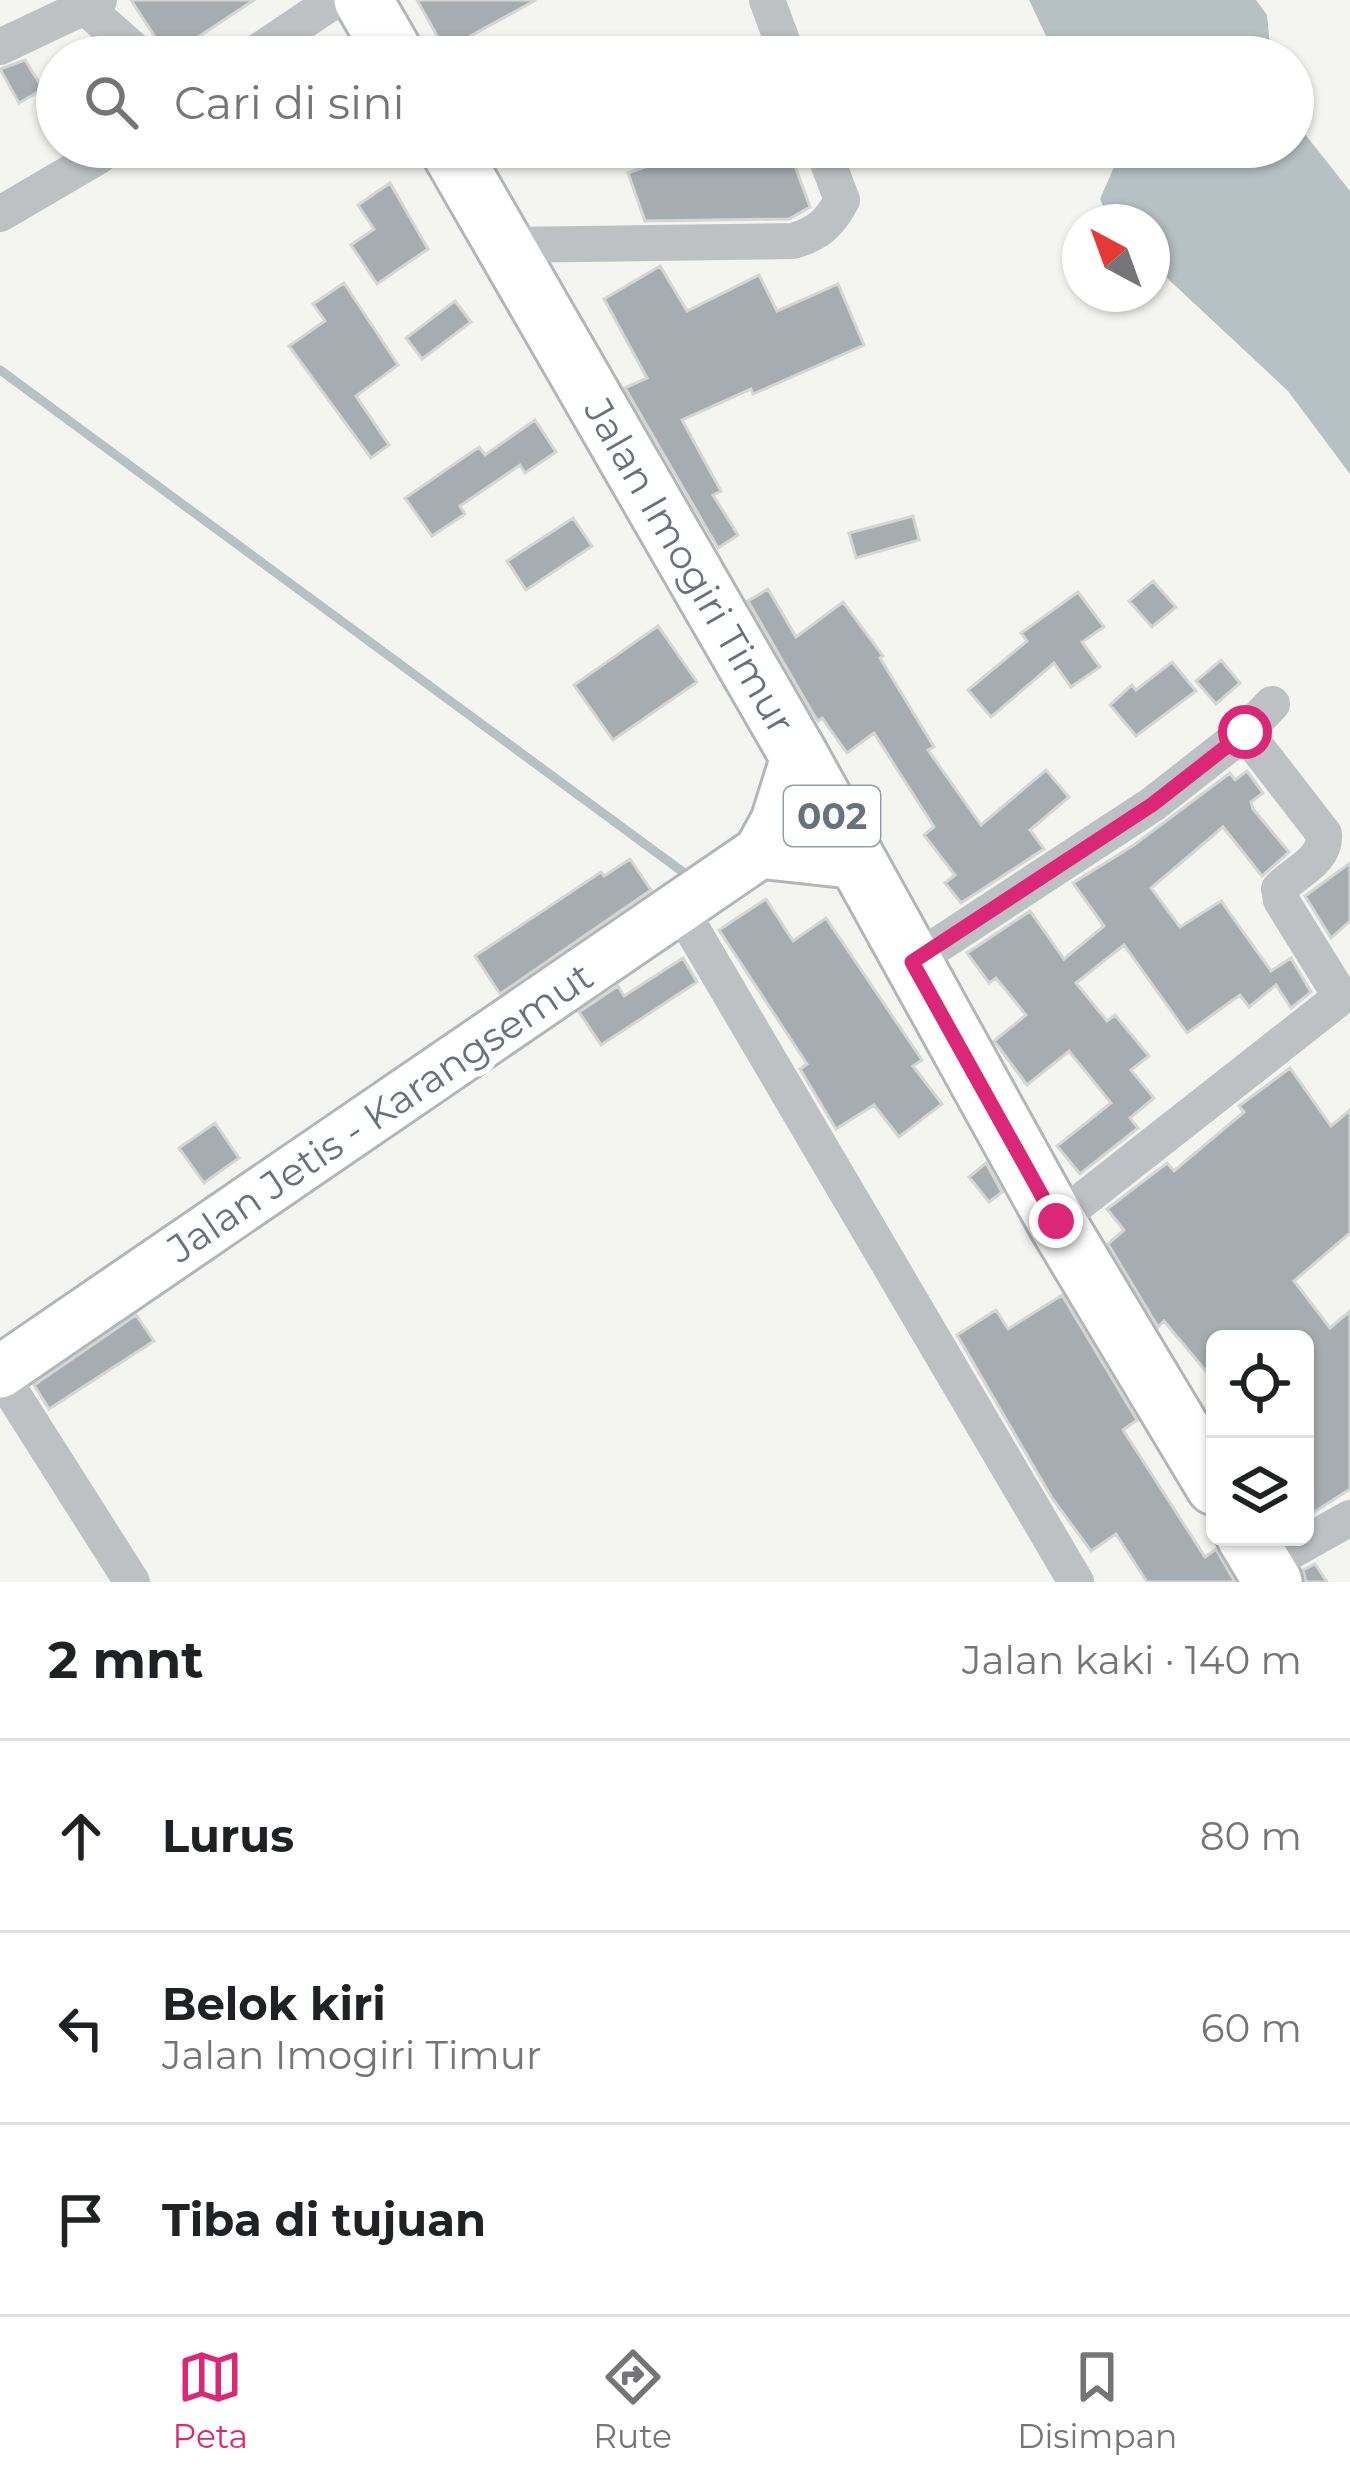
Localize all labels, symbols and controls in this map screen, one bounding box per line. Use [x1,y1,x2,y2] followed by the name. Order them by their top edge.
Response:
[36,36,1314,168] search box
[78,69,144,135] icon: search
[174,75,405,130] text: Cari di sini
[1062,204,1170,312] north arrow
[574,389,806,742] street label: Jalan Imogiri Timur
[1218,705,1272,759] route start
[784,786,880,846] road number: 002
[157,952,602,1273] street label: Jalan Jetis - Karangsemut
[1029,1194,1083,1248] route end
[1206,1330,1314,1546] map controls
[1206,1330,1314,1438] button: locate
[1206,1438,1314,1546] button: layers
[48,1629,203,1691] text: 2 mnt
[962,1636,1302,1684] text: Jalan kaki · 140 m
[48,1803,114,1869] icon: ahead
[162,1808,294,1863] text: Lurus
[1200,1812,1302,1860] text: 80 m
[162,1976,386,2031] text: Belok kiri
[48,1995,114,2061] icon: left
[1201,2004,1302,2052] text: 60 m
[162,2031,542,2079] text: Jalan Imogiri Timur
[48,2187,114,2253] icon: arrive
[162,2192,486,2247] text: Tiba di tujuan
[173,2344,248,2456] tab: Peta
[593,2344,672,2456] tab: Rute
[1017,2344,1177,2456] tab: Disimpan

